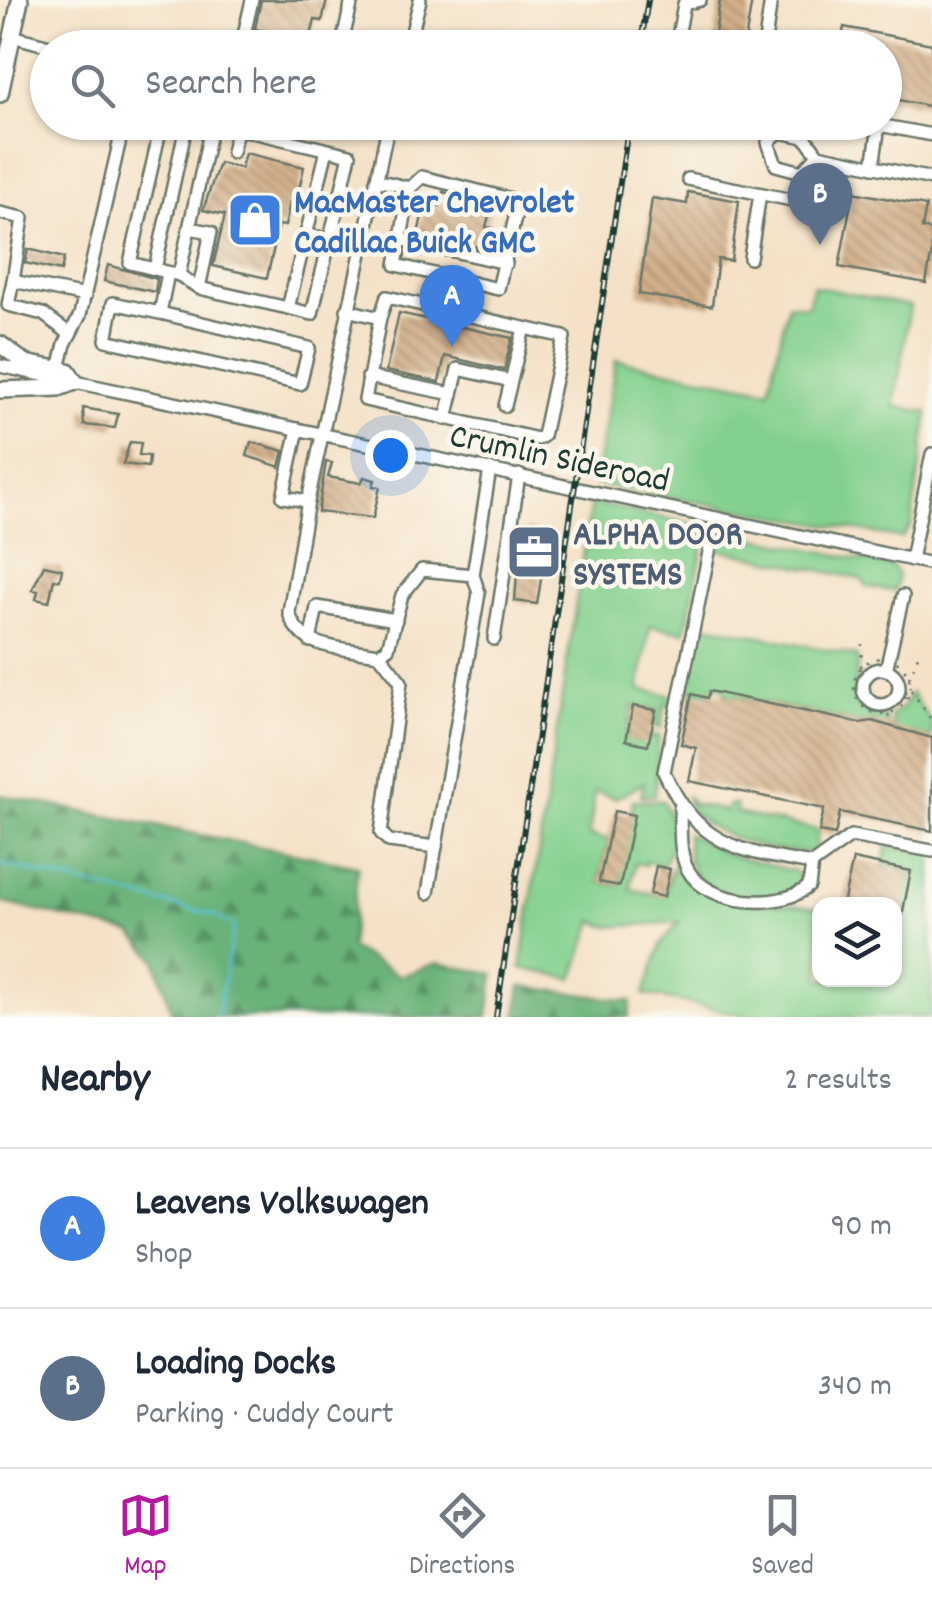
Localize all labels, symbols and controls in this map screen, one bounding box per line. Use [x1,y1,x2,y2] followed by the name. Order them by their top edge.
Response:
[30,30,902,140] search box
[65,58,120,113] icon: search
[145,58,317,113] text: Search here
[788,162,852,245] pin: B
[294,180,575,270] place label: MacMaster Chevrolet Cadillac Buick GMC
[225,190,285,250] shop icon: MacMaster Chevrolet Cadillac Buick GMC
[420,264,484,347] pin: A
[445,413,673,509] street label: Crumlin Sideroad
[365,430,416,481] your location
[573,512,743,602] place label: ALPHA DOOR SYSTEMS
[504,522,564,582] office icon: ALPHA DOOR SYSTEMS
[812,897,902,987] map controls
[812,897,902,987] button: layers
[40,1052,150,1112] text: Nearby
[785,1059,892,1105] text: 2 results
[135,1178,429,1233] text: Leavens Volkswagen
[64,1205,81,1251] text: A
[831,1205,892,1251] text: 90 m
[135,1233,193,1279] text: Shop
[135,1338,336,1393] text: Loading Docks
[65,1365,80,1411] text: B
[818,1365,892,1411] text: 340 m
[135,1393,394,1439] text: Parking · Cuddy Court
[118,1488,173,1588] tab: Map
[409,1488,515,1588] tab: Directions
[751,1488,814,1588] tab: Saved

